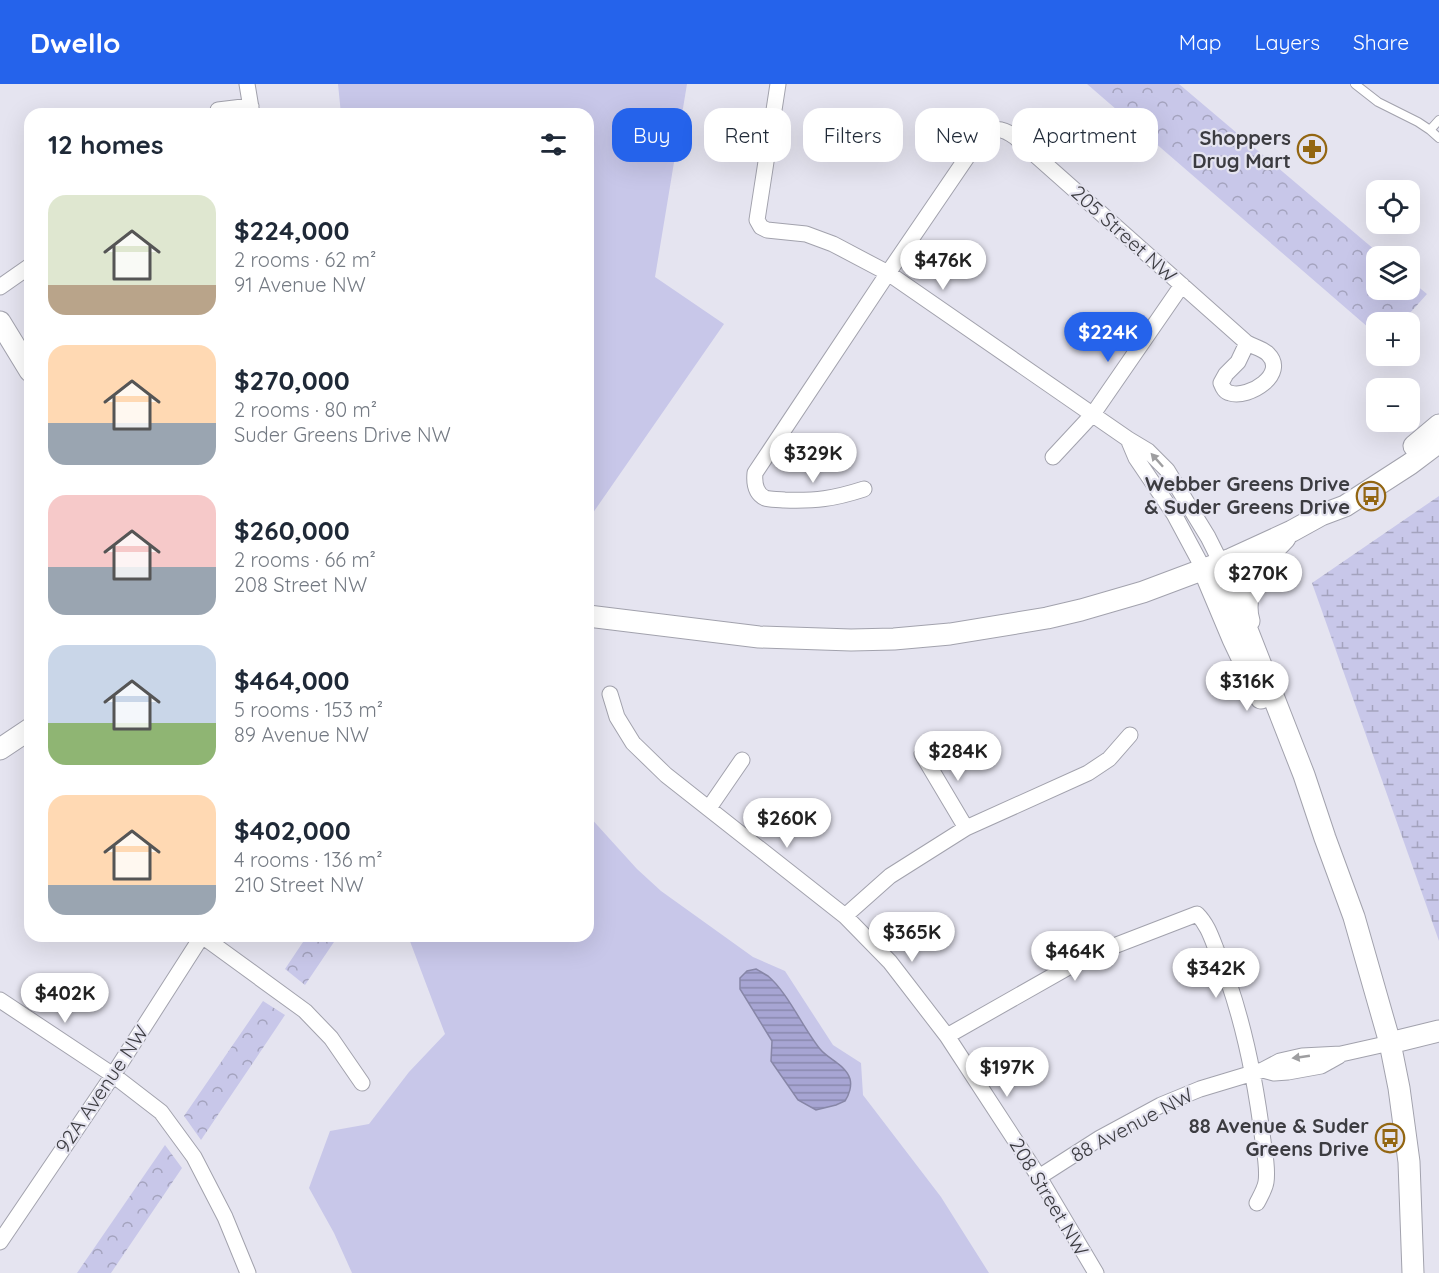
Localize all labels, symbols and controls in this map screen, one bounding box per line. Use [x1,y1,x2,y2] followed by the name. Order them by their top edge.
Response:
[30,25,120,60] text: Dwello
[1179,29,1222,55] text: Map
[1255,29,1320,55] text: Layers
[1353,29,1409,55] text: Share
[612,108,692,162] chip: Buy
[704,108,791,162] chip: Rent
[803,108,903,162] chip: Filters
[915,108,1000,162] chip: New
[1012,108,1158,162] chip: Apartment
[1192,125,1291,173] place label: Shoppers Drug Mart
[48,128,164,161] text: 12 homes
[537,128,570,161] icon: filters
[1296,133,1328,165] pharmacy icon: Shoppers Drug Mart
[1066,180,1182,288] street label: 205 Street NW
[1366,180,1420,432] map controls
[1366,180,1420,234] button: locate
[234,214,349,247] text: $224,000
[96,219,168,291] icon: home
[901,240,985,291] pin: $476K
[1366,246,1420,300] button: layers
[234,247,376,272] text: 2 rooms · 62 m²
[914,247,972,272] text: $476K
[234,272,366,297] text: 91 Avenue NW
[1066,312,1150,363] pin: $224K
[1366,312,1420,366] button: +
[1078,319,1138,344] text: $224K
[234,364,350,397] text: $270,000
[96,369,168,441] icon: home
[1366,378,1420,432] button: −
[234,397,377,422] text: 2 rooms · 80 m²
[234,422,451,447] text: Suder Greens Drive NW
[771,433,855,484] pin: $329K
[784,440,842,465] text: $329K
[1151,453,1164,468] one-way arrow
[1144,471,1350,519] place label: Webber Greens Drive & Suder Greens Drive
[1355,480,1387,512] bus stop icon: Webber Greens Drive & Suder Greens Drive
[234,514,350,547] text: $260,000
[96,519,168,591] icon: home
[234,547,376,572] text: 2 rooms · 66 m²
[1216,553,1300,604] pin: $270K
[1228,560,1288,585] text: $270K
[234,572,367,597] text: 208 Street NW
[1205,661,1289,712] pin: $316K
[234,664,350,697] text: $464,000
[1220,668,1274,693] text: $316K
[96,669,168,741] icon: home
[234,697,383,722] text: 5 rooms · 153 m²
[234,722,369,747] text: 89 Avenue NW
[916,731,1000,782] pin: $284K
[928,738,988,763] text: $284K
[745,798,829,849] pin: $260K
[757,805,817,830] text: $260K
[234,814,351,847] text: $402,000
[96,819,168,891] icon: home
[234,847,383,872] text: 4 rooms · 136 m²
[234,872,364,897] text: 210 Street NW
[870,912,954,963] pin: $365K
[883,919,941,944] text: $365K
[1033,931,1117,982] pin: $464K
[1045,938,1105,963] text: $464K
[1174,948,1258,999] pin: $342K
[1187,955,1245,980] text: $342K
[23,973,107,1024] pin: $402K
[35,980,95,1005] text: $402K
[50,1020,153,1157] street label: 92A Avenue NW
[965,1047,1049,1098] pin: $197K
[1291,1052,1310,1061] one-way arrow
[980,1054,1034,1079] text: $197K
[1066,1082,1197,1167] street label: 88 Avenue NW
[1189,1113,1369,1161] place label: 88 Avenue & Suder Greens Drive
[1374,1122,1406,1154] bus stop icon: 88 Avenue & Suder Greens Drive
[1004,1133,1094,1260] street label: 208 Street NW

